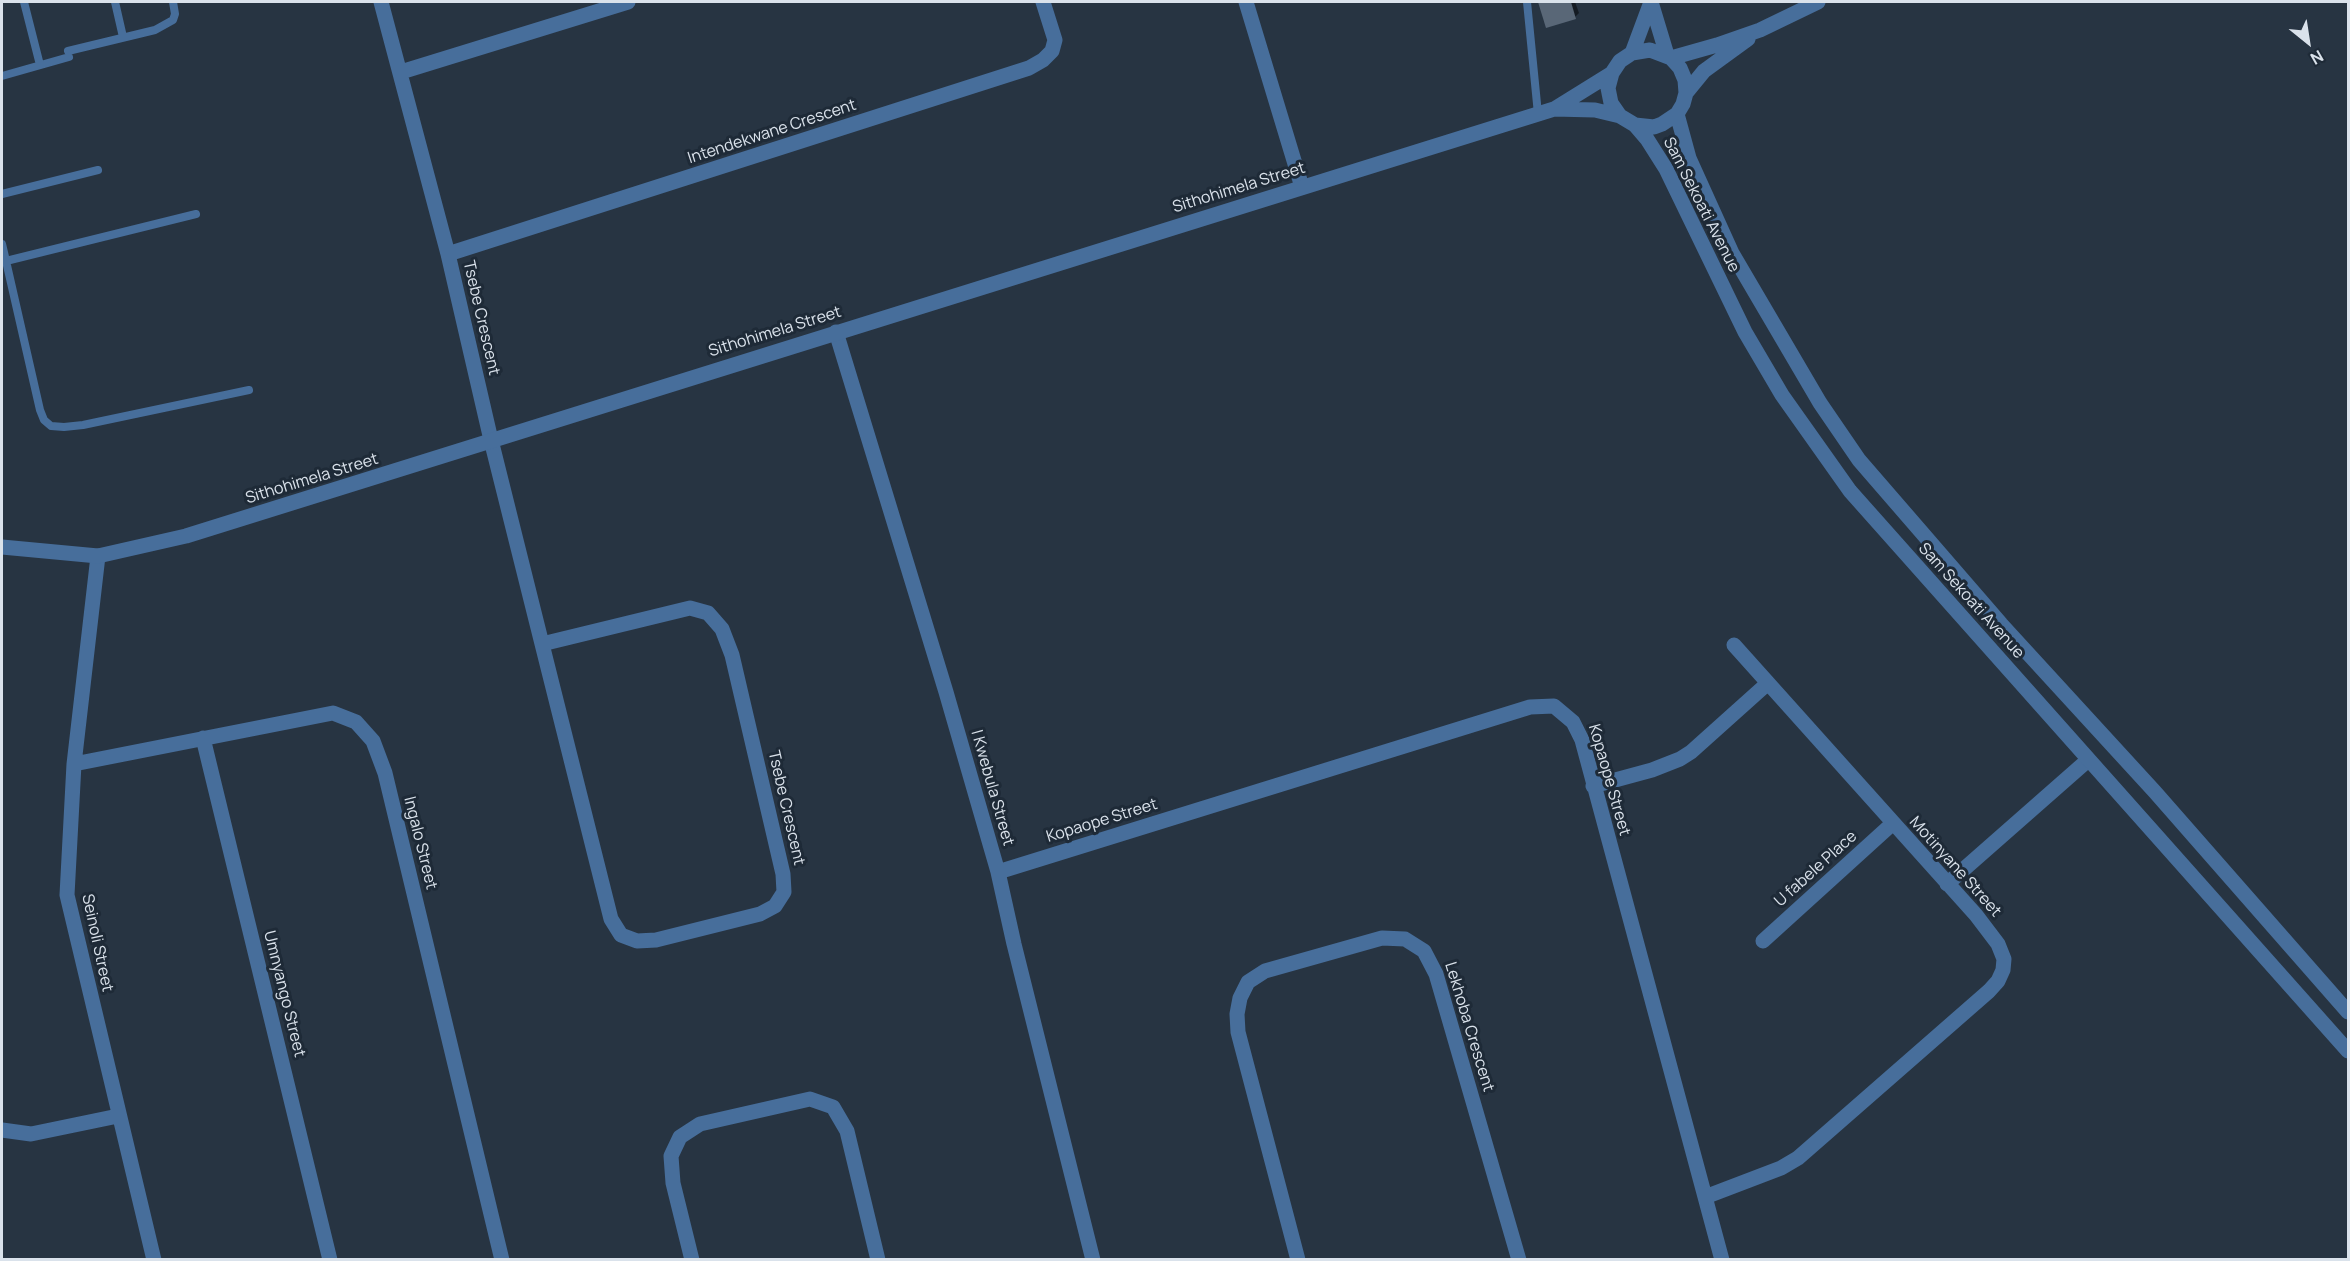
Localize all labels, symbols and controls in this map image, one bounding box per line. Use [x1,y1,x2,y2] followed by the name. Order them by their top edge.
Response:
[2278,12,2338,72] north arrow
[2307,45,2327,70] text: N
[685,96,859,168] street label: Intendekwane Crescent
[1659,134,1743,276] street label: Sam Sekoati Avenue
[1170,159,1308,217] street label: Sithohimela Street
[459,259,503,377] street label: Tsebe Crescent
[706,303,844,361] street label: Sithohimela Street
[243,450,381,508] street label: Sithohimela Street
[1914,539,2028,663] street label: Sam Sekoati Avenue
[1584,722,1634,838] street label: Kopaope Street
[966,728,1018,848] street label: I Kwebula Street
[764,749,808,867] street label: Tsebe Crescent
[399,795,441,891] street label: Ingalo Street
[1044,795,1160,847] street label: Kopaope Street
[1905,813,2005,921] street label: Motinyane Street
[1771,827,1861,911] street label: U fabele Place
[77,892,117,994] street label: Seinoli Street
[259,929,309,1059] street label: Umnyango Street
[1440,960,1498,1094] street label: Lekhoba Crescent

